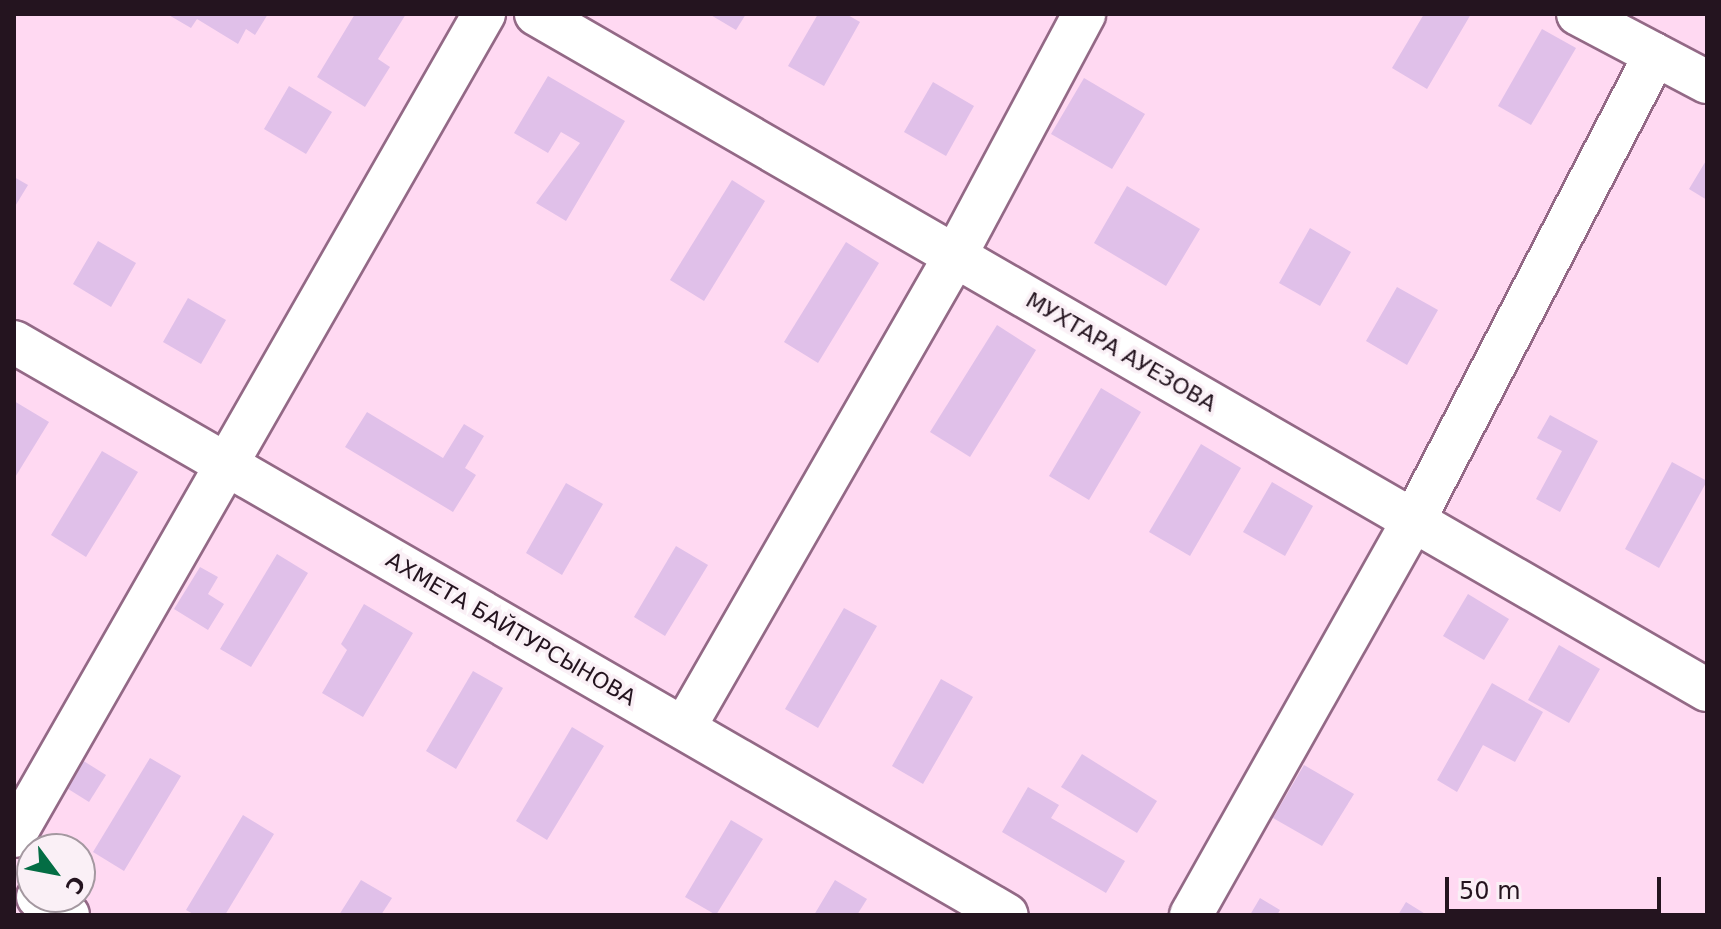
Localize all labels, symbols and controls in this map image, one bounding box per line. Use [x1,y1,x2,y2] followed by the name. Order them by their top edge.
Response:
[1021,287,1221,417] street label: МУХТАРА АУЕЗОВА
[381,547,641,711] street label: АХМЕТА БАЙТУРСЫНОВА
[16,833,96,913] north arrow
[1449,861,1665,911] scale bar
[60,871,90,898] text: С
[1459,877,1521,905] text: 50 m

